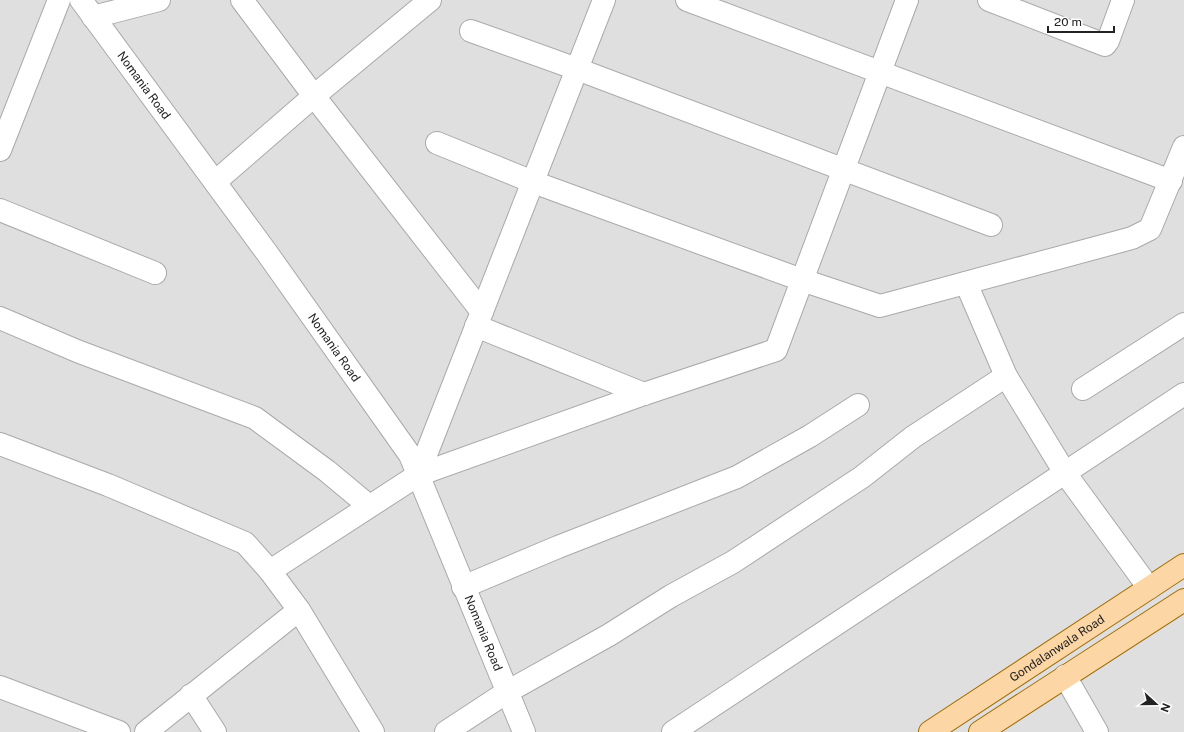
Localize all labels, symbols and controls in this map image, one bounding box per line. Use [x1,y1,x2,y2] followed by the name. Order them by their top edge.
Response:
[1048,8,1114,34] scale bar
[1054,15,1082,29] text: 20 m
[114,49,173,122] street label: Nomania Road
[305,311,363,385] street label: Nomania Road
[461,593,505,673] street label: Nomania Road
[1007,612,1107,685] street label: Gondalanwala Road
[1136,684,1176,724] north arrow
[1158,701,1172,714] text: N

